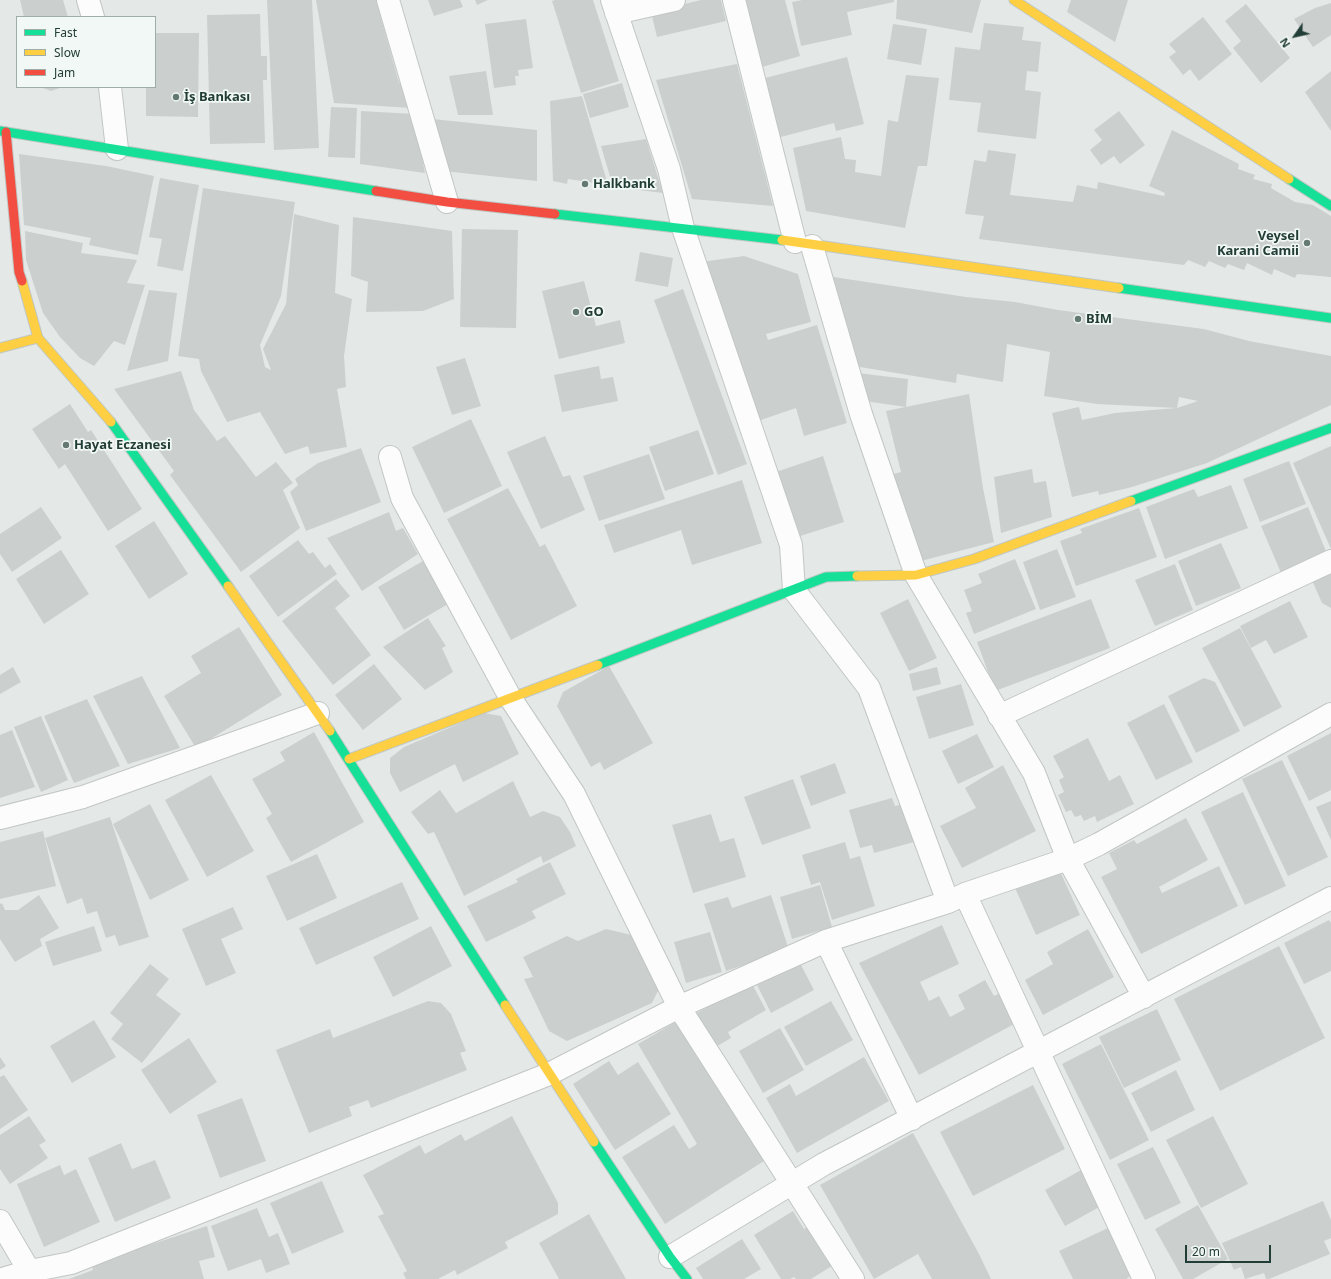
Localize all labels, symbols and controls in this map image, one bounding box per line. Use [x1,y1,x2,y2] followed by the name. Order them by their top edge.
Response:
[16,16,156,88] legend
[1275,16,1315,56] north arrow
[54,24,77,41] text: Fast
[1276,35,1293,51] text: N
[54,44,80,61] text: Slow
[54,64,75,81] text: Jam
[184,89,250,105] place label: İş Bankası
[171,92,181,102] marker: İş Bankası
[593,176,655,192] place label: Halkbank
[580,179,590,189] marker: Halkbank
[1217,228,1299,259] place label: Veysel Karani Camii
[1302,238,1312,248] marker: Veysel Karani Camii
[584,304,604,320] place label: GO
[571,307,581,317] marker: GO
[1086,311,1112,327] place label: BİM
[1073,314,1083,324] marker: BİM
[74,437,171,453] place label: Hayat Eczanesi
[61,440,71,450] marker: Hayat Eczanesi
[1187,1237,1273,1263] scale bar
[1192,1243,1220,1260] text: 20 m

